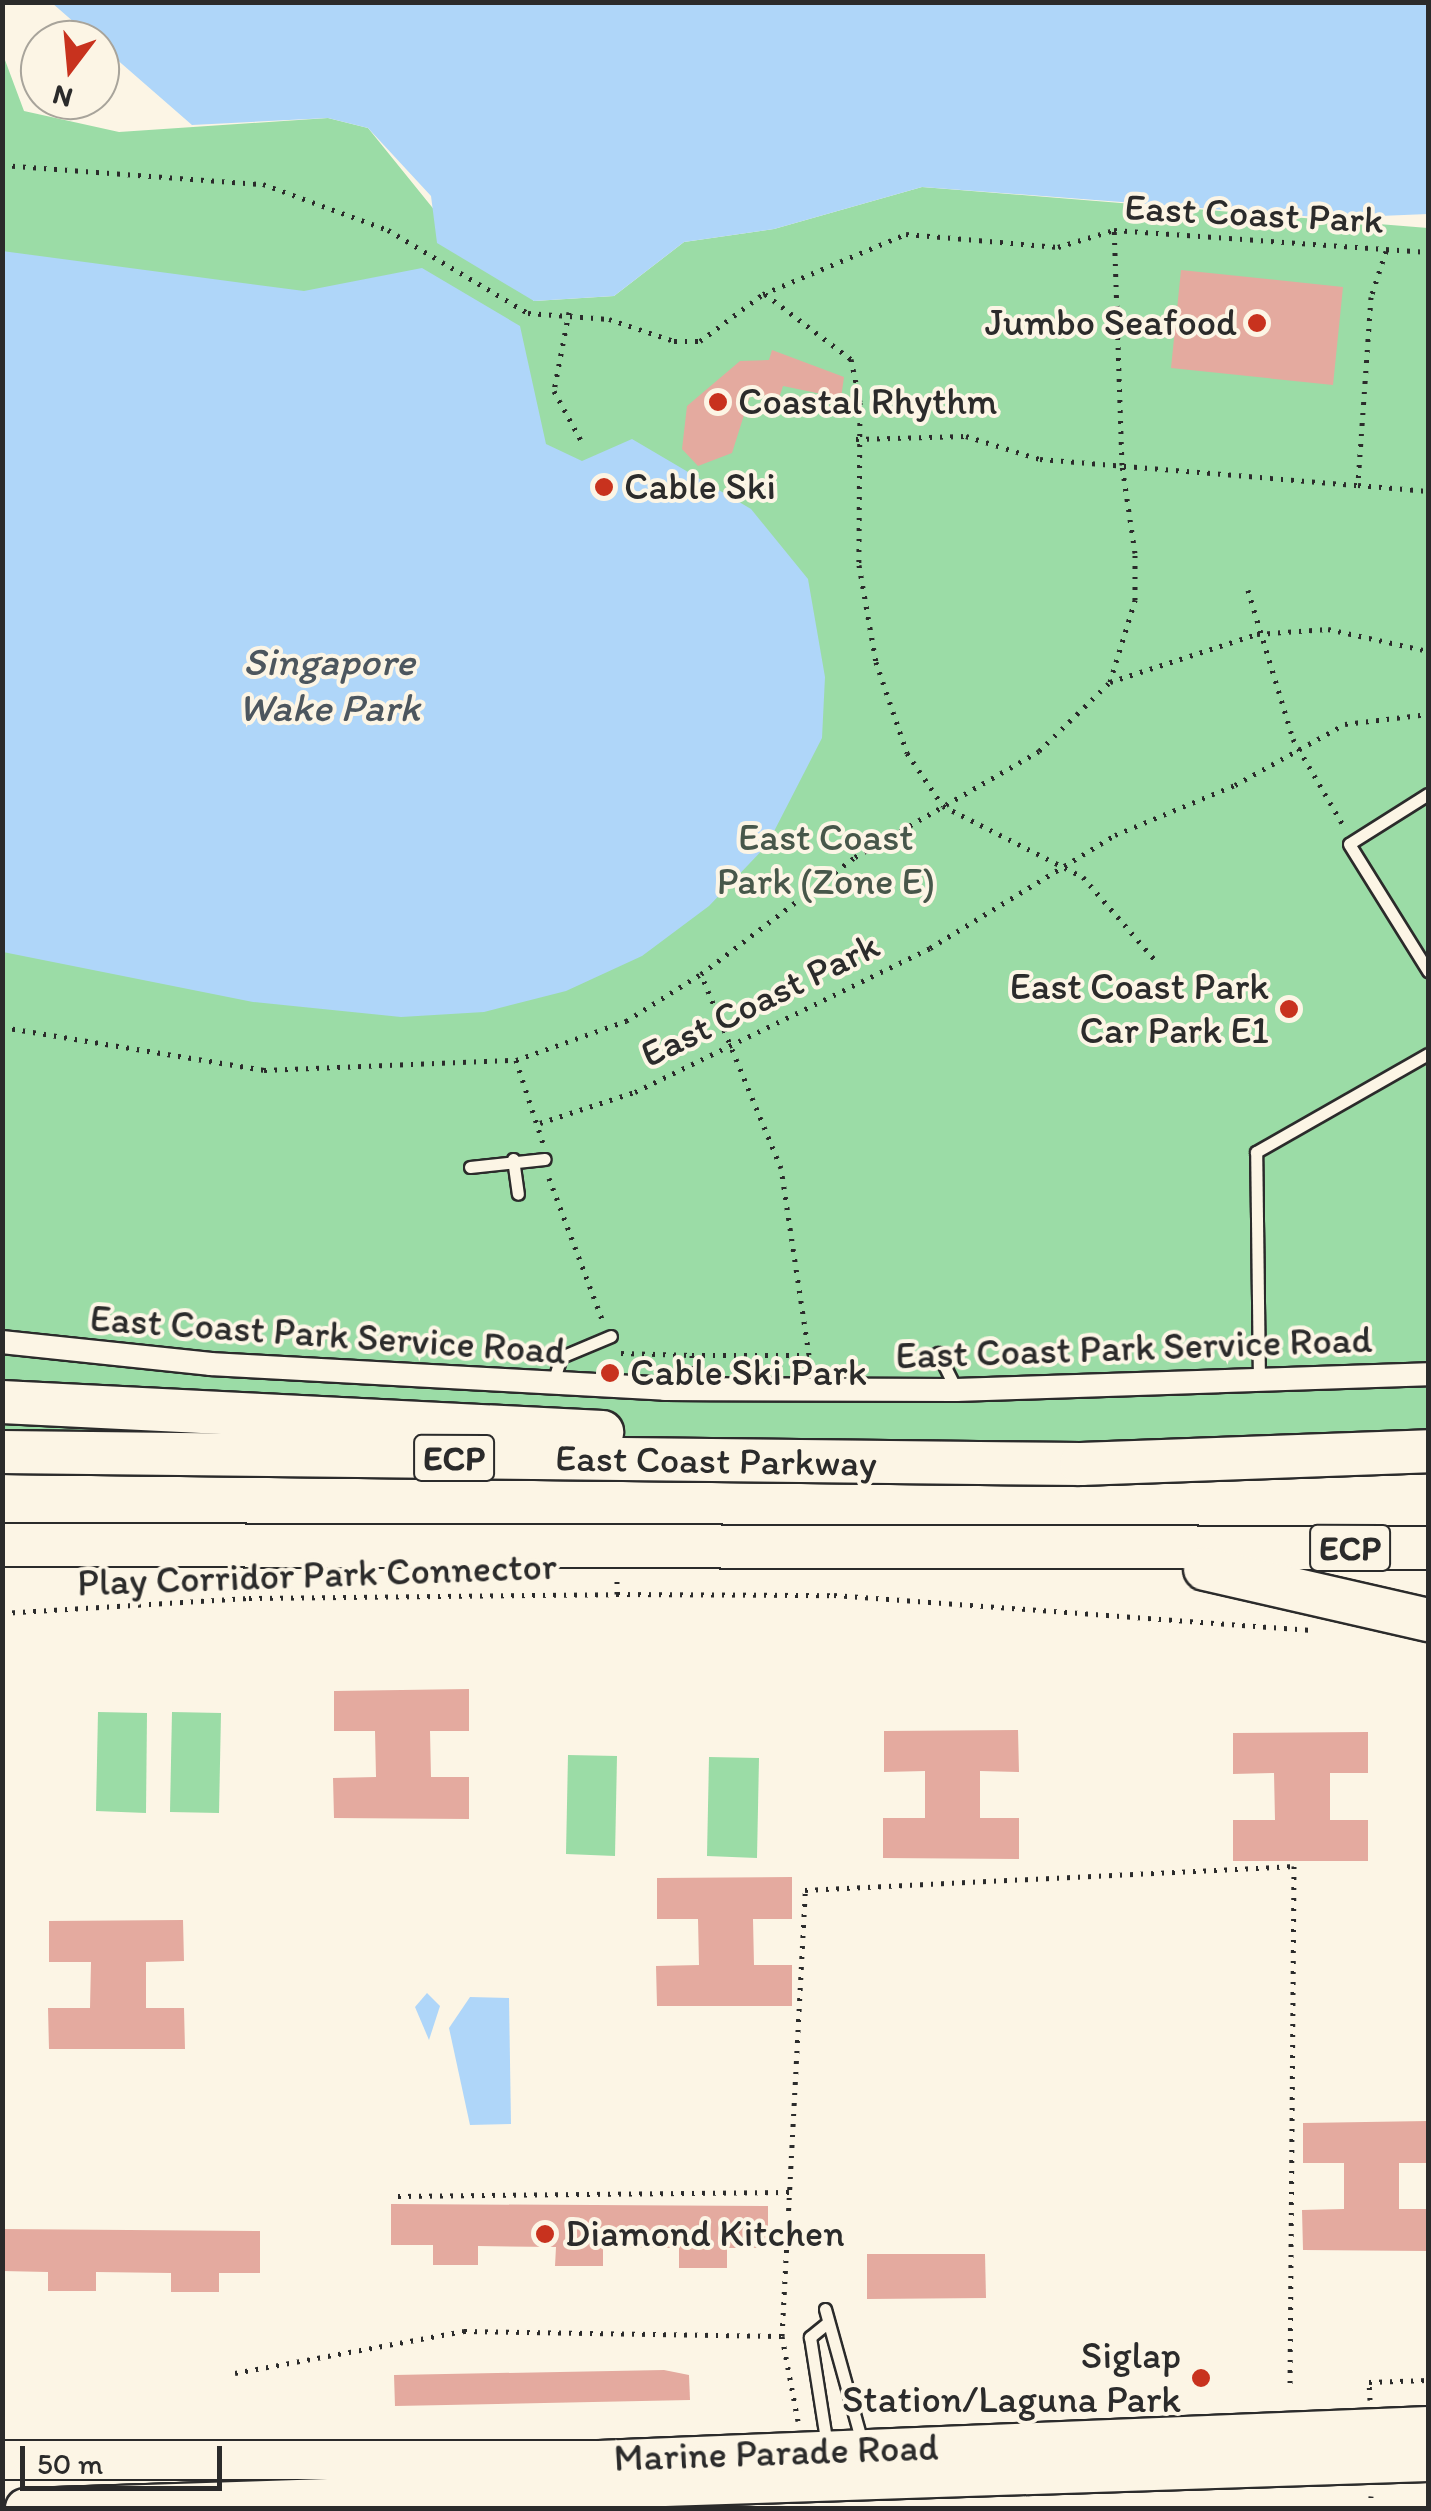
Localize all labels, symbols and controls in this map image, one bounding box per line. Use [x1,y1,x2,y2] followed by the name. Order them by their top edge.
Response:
[20,20,120,120] north arrow
[49,78,76,116] text: N
[1124,184,1384,244] street label: East Coast Park
[986,300,1237,346] place label: Jumbo Seafood
[1246,312,1268,334] marker: Jumbo Seafood
[738,379,997,425] place label: Coastal Rhythm
[707,391,729,413] marker: Coastal Rhythm
[624,464,776,510] place label: Cable Ski
[593,476,615,498] marker: Cable Ski
[239,637,419,731] water label: Singapore Wake Park
[717,815,935,904] park label: East Coast Park (Zone E)
[634,923,886,1077] street label: East Coast Park
[1012,964,1269,1054] place label: East Coast Park Car Park E1
[1278,998,1300,1020] marker: East Coast Park Car Park E1
[90,1296,566,1374] street label: East Coast Park Service Road
[896,1317,1372,1379] street label: East Coast Park Service Road
[630,1350,865,1396] place label: Cable Ski Park
[599,1362,621,1384] marker: Cable Ski Park
[412,1428,496,1488] road number: ECP
[556,1435,876,1487] street label: East Coast Parkway
[1308,1518,1392,1578] road number: ECP
[77,1544,557,1606] street label: Play Corridor Park Connector
[565,2211,845,2257] place label: Diamond Kitchen
[534,2223,556,2245] marker: Diamond Kitchen
[842,2333,1181,2422] place label: Siglap Station/Laguna Park
[1190,2367,1212,2389] marker: Siglap Station/Laguna Park
[613,2425,939,2481] street label: Marine Parade Road
[25,2426,228,2488] scale bar
[37,2445,103,2482] text: 50 m

